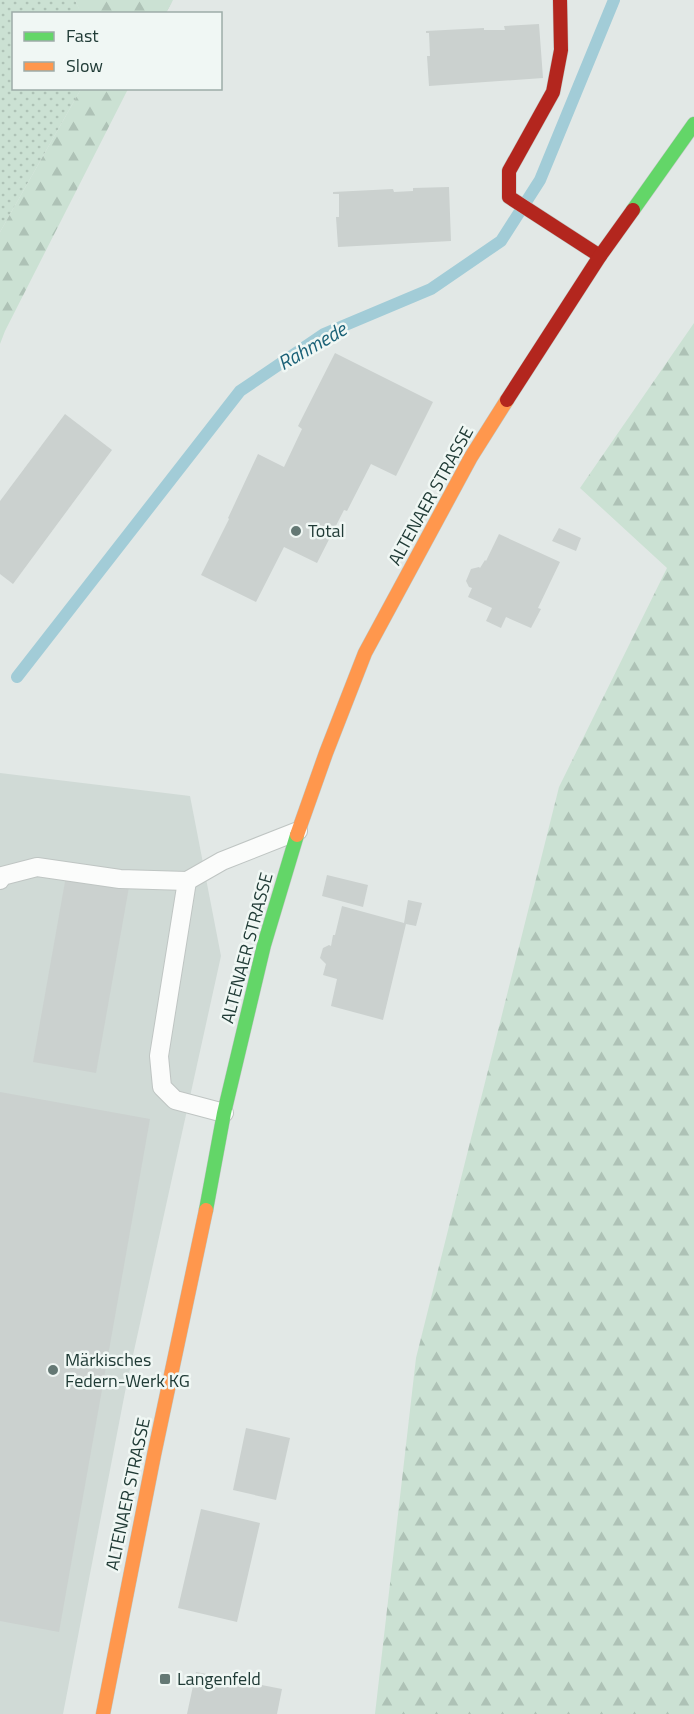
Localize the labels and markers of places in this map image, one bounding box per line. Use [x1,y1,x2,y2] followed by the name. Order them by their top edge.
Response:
[308,517,345,544] place label: Total
[289,524,303,538] marker: Total
[65,1346,190,1394] place label: Märkisches Federn-Werk KG
[46,1363,60,1377] marker: Märkisches Federn-Werk KG
[177,1665,261,1692] place label: Langenfeld
[158,1672,172,1686] marker: Langenfeld

